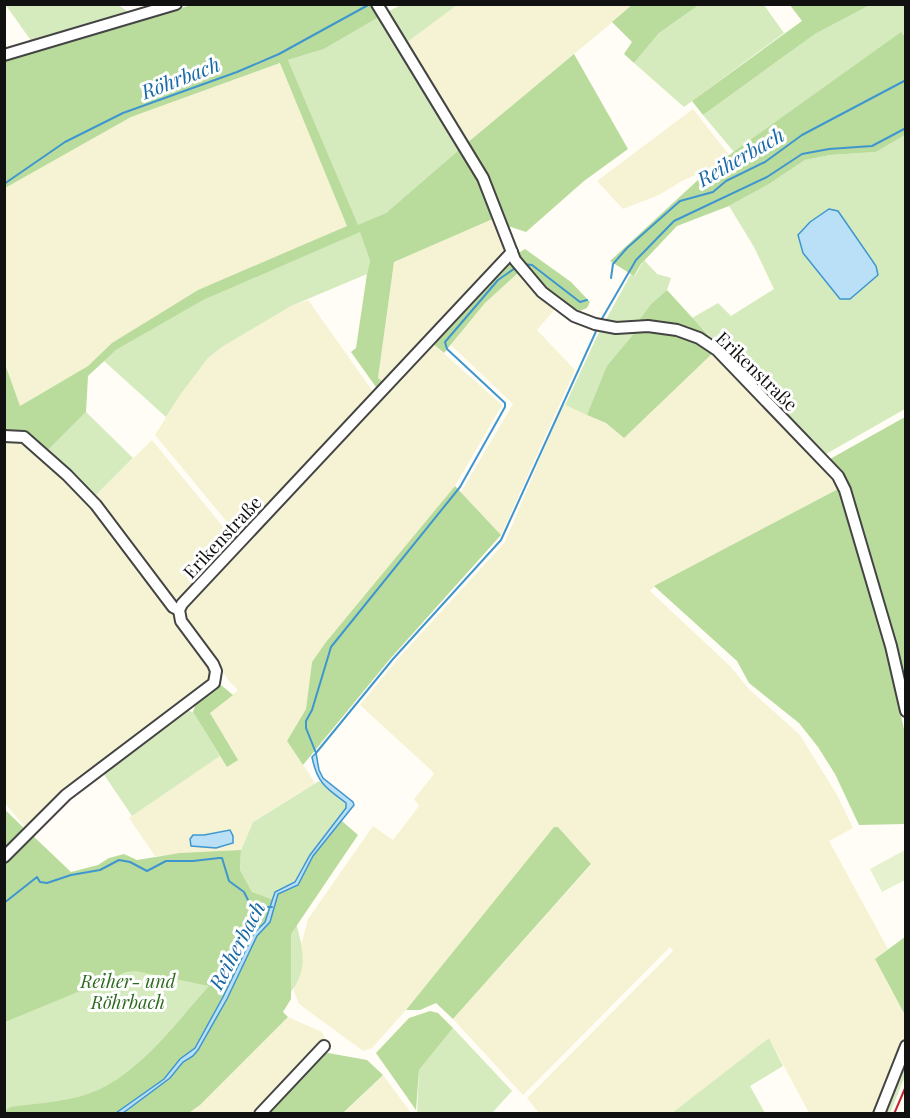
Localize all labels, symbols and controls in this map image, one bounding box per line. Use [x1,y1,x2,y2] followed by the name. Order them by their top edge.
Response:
[136,50,223,105] water label: Röhrbach
[691,120,788,192] water label: Reiherbach
[711,326,803,416] street label: Erikenstraße
[178,491,266,583] street label: Erikenstraße
[201,896,271,995] water label: Reiherbach
[80,969,177,1014] park label: Reiher- und Röhrbach

